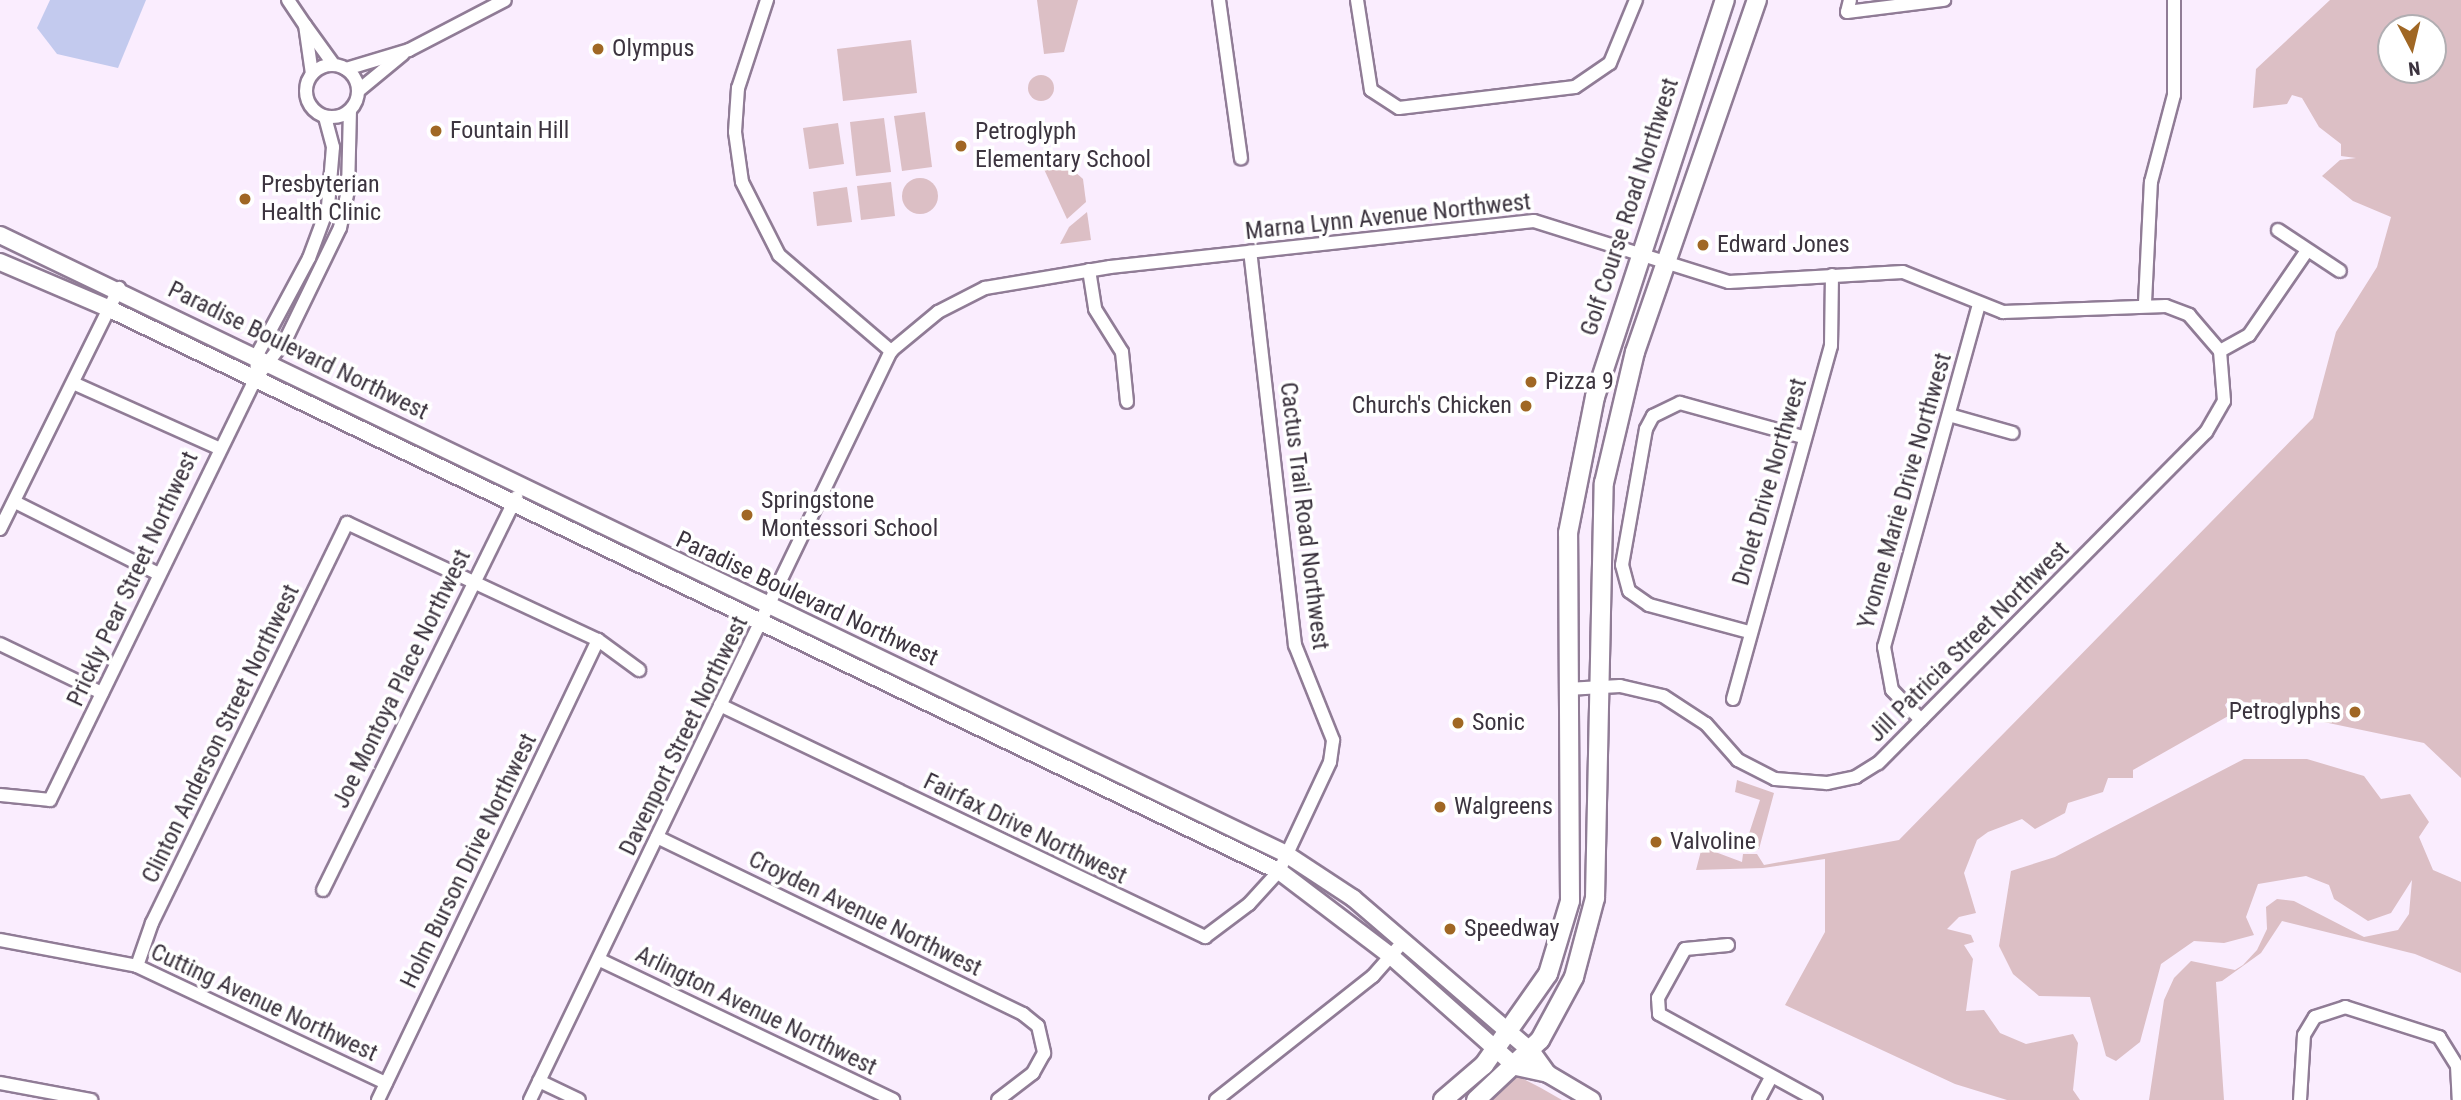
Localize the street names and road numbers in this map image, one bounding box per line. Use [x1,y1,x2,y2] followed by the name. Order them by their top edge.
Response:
[1575,75,1685,339] street label: Golf Course Road Northwest
[1244,188,1532,246] street label: Marna Lynn Avenue Northwest
[163,275,433,427] street label: Paradise Boulevard Northwest
[1852,350,1958,632] street label: Yvonne Marie Drive Northwest
[1727,375,1813,589] street label: Drolet Drive Northwest
[1273,380,1335,652] street label: Cactus Trail Road Northwest
[61,447,205,711] street label: Prickly Pear Street Northwest
[671,526,943,672] street label: Paradise Boulevard Northwest
[1863,536,2075,748] street label: Jill Patricia Street Northwest
[327,545,477,813] street label: Joe Montoya Place Northwest
[136,580,306,888] street label: Clinton Anderson Street Northwest
[614,612,754,860] street label: Davenport Street Northwest
[395,729,543,993] street label: Holm Burson Drive Northwest
[919,767,1131,891] street label: Fairfax Drive Northwest
[744,845,986,983] street label: Croyden Avenue Northwest
[146,938,382,1068] street label: Cutting Avenue Northwest
[631,940,881,1082] street label: Arlington Avenue Northwest

